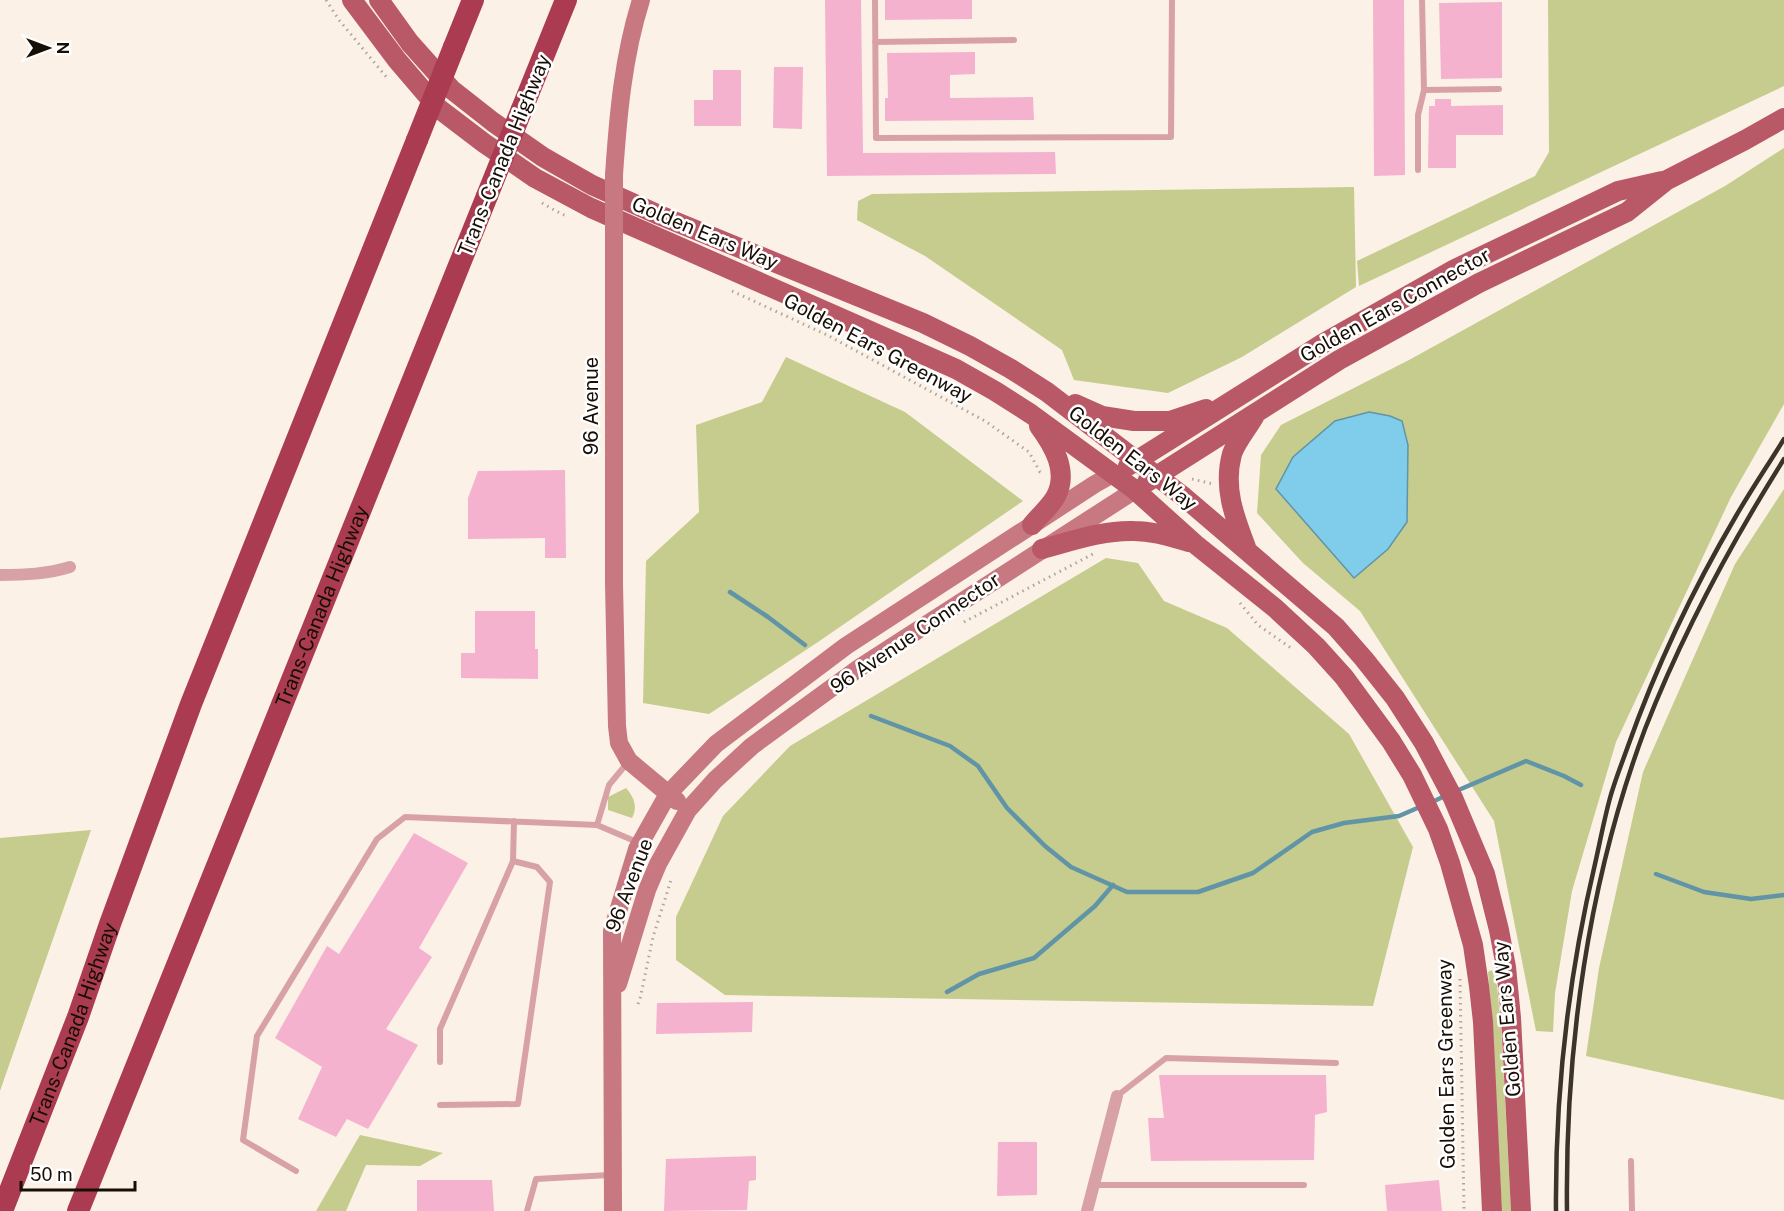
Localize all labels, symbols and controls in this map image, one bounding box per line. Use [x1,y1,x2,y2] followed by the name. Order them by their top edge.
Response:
[18,18,78,78] north arrow
[53,42,72,54] text: N
[453,50,556,259] street label: Trans-Canada Highway
[628,191,782,275] street label: Golden Ears Way
[1296,243,1494,367] street label: Golden Ears Connector
[780,288,977,408] street label: Golden Ears Greenway
[579,357,603,455] street label: 96 Avenue
[1064,400,1202,516] street label: Golden Ears Way
[270,502,373,711] street label: Trans-Canada Highway
[826,567,1005,699] street label: 96 Avenue Connector
[600,835,658,935] street label: 96 Avenue
[24,919,122,1129] street label: Trans-Canada Highway
[1488,940,1526,1098] street label: Golden Ears Way
[1432,958,1460,1169] street label: Golden Ears Greenway
[21,1154,135,1192] scale bar
[30,1164,73,1185] text: 50 m

